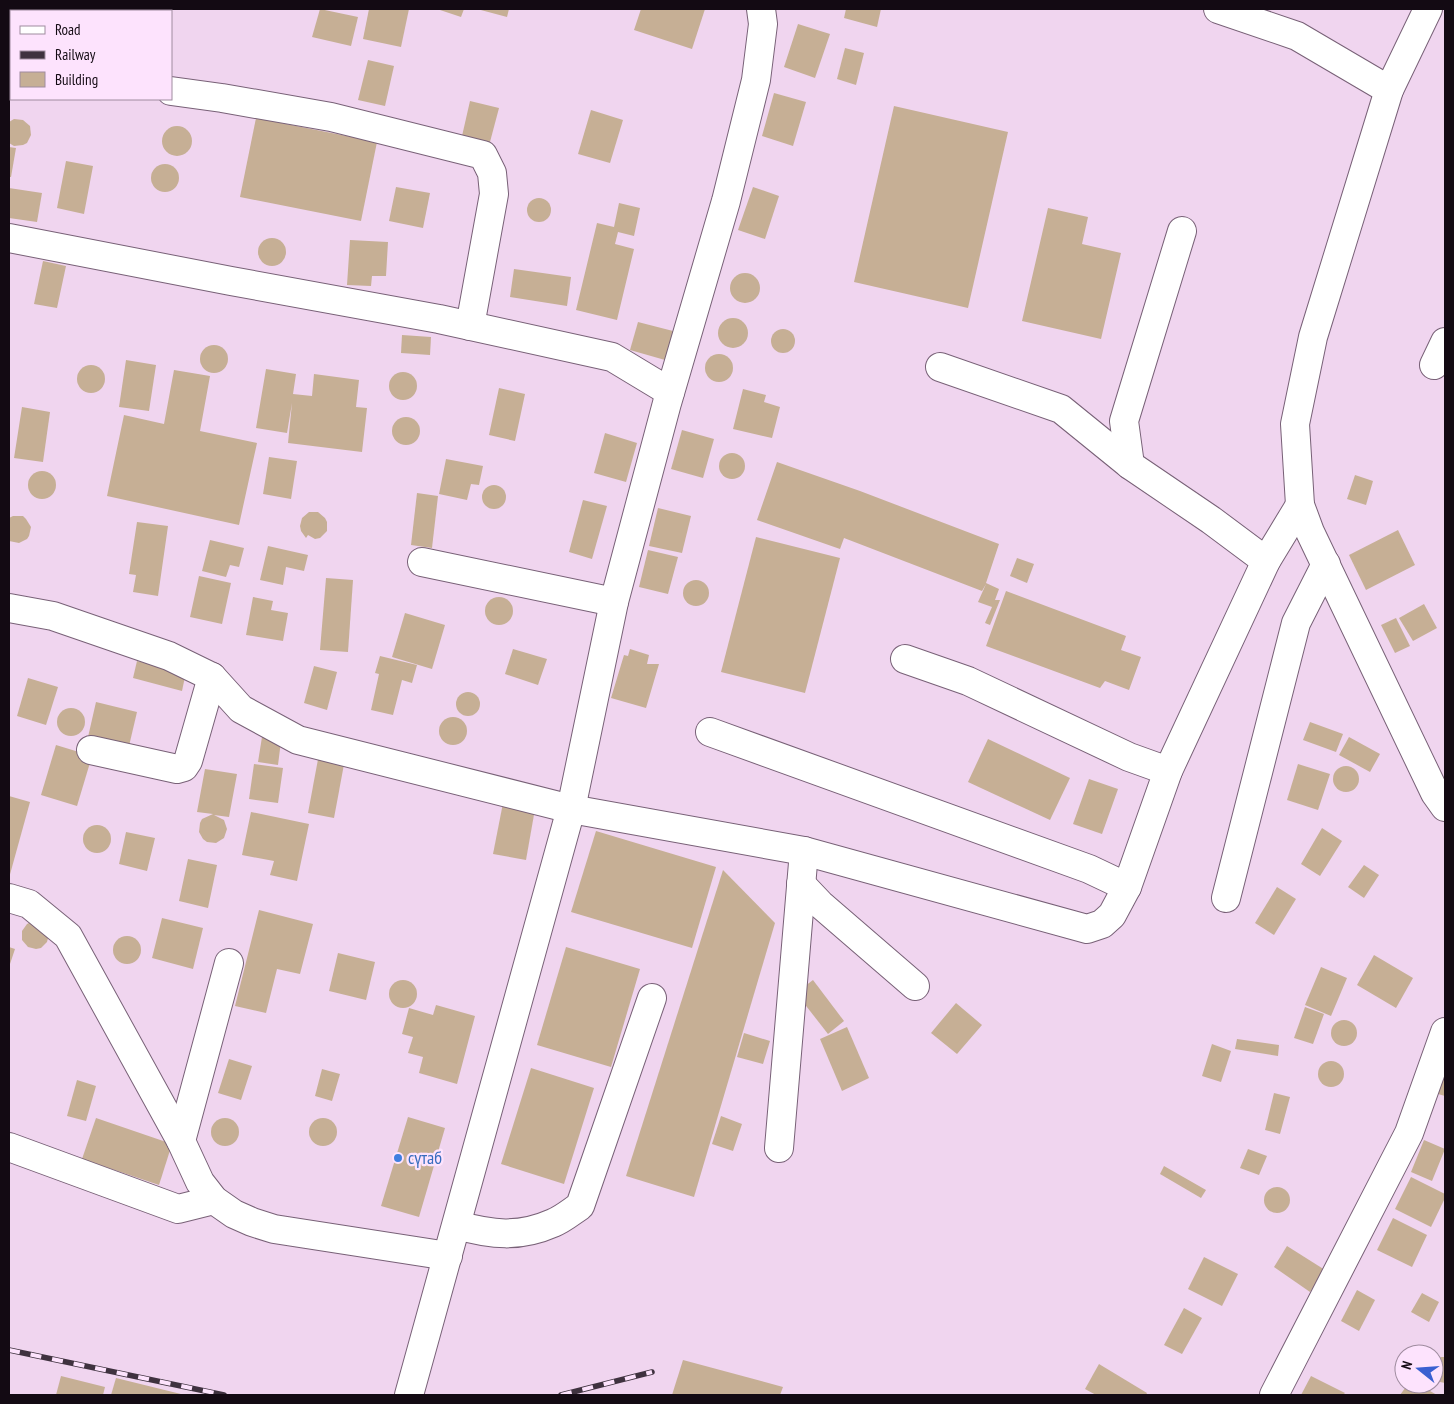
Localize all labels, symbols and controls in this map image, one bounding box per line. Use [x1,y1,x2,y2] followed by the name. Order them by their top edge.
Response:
[10,10,172,100] legend
[55,20,81,39] text: Road
[55,45,96,64] text: Railway
[55,70,98,89] text: Building
[408,1146,442,1169] place label: сүтаб
[392,1152,404,1164] marker: сүтаб
[1394,1344,1444,1394] north arrow
[1397,1359,1416,1371] text: N

